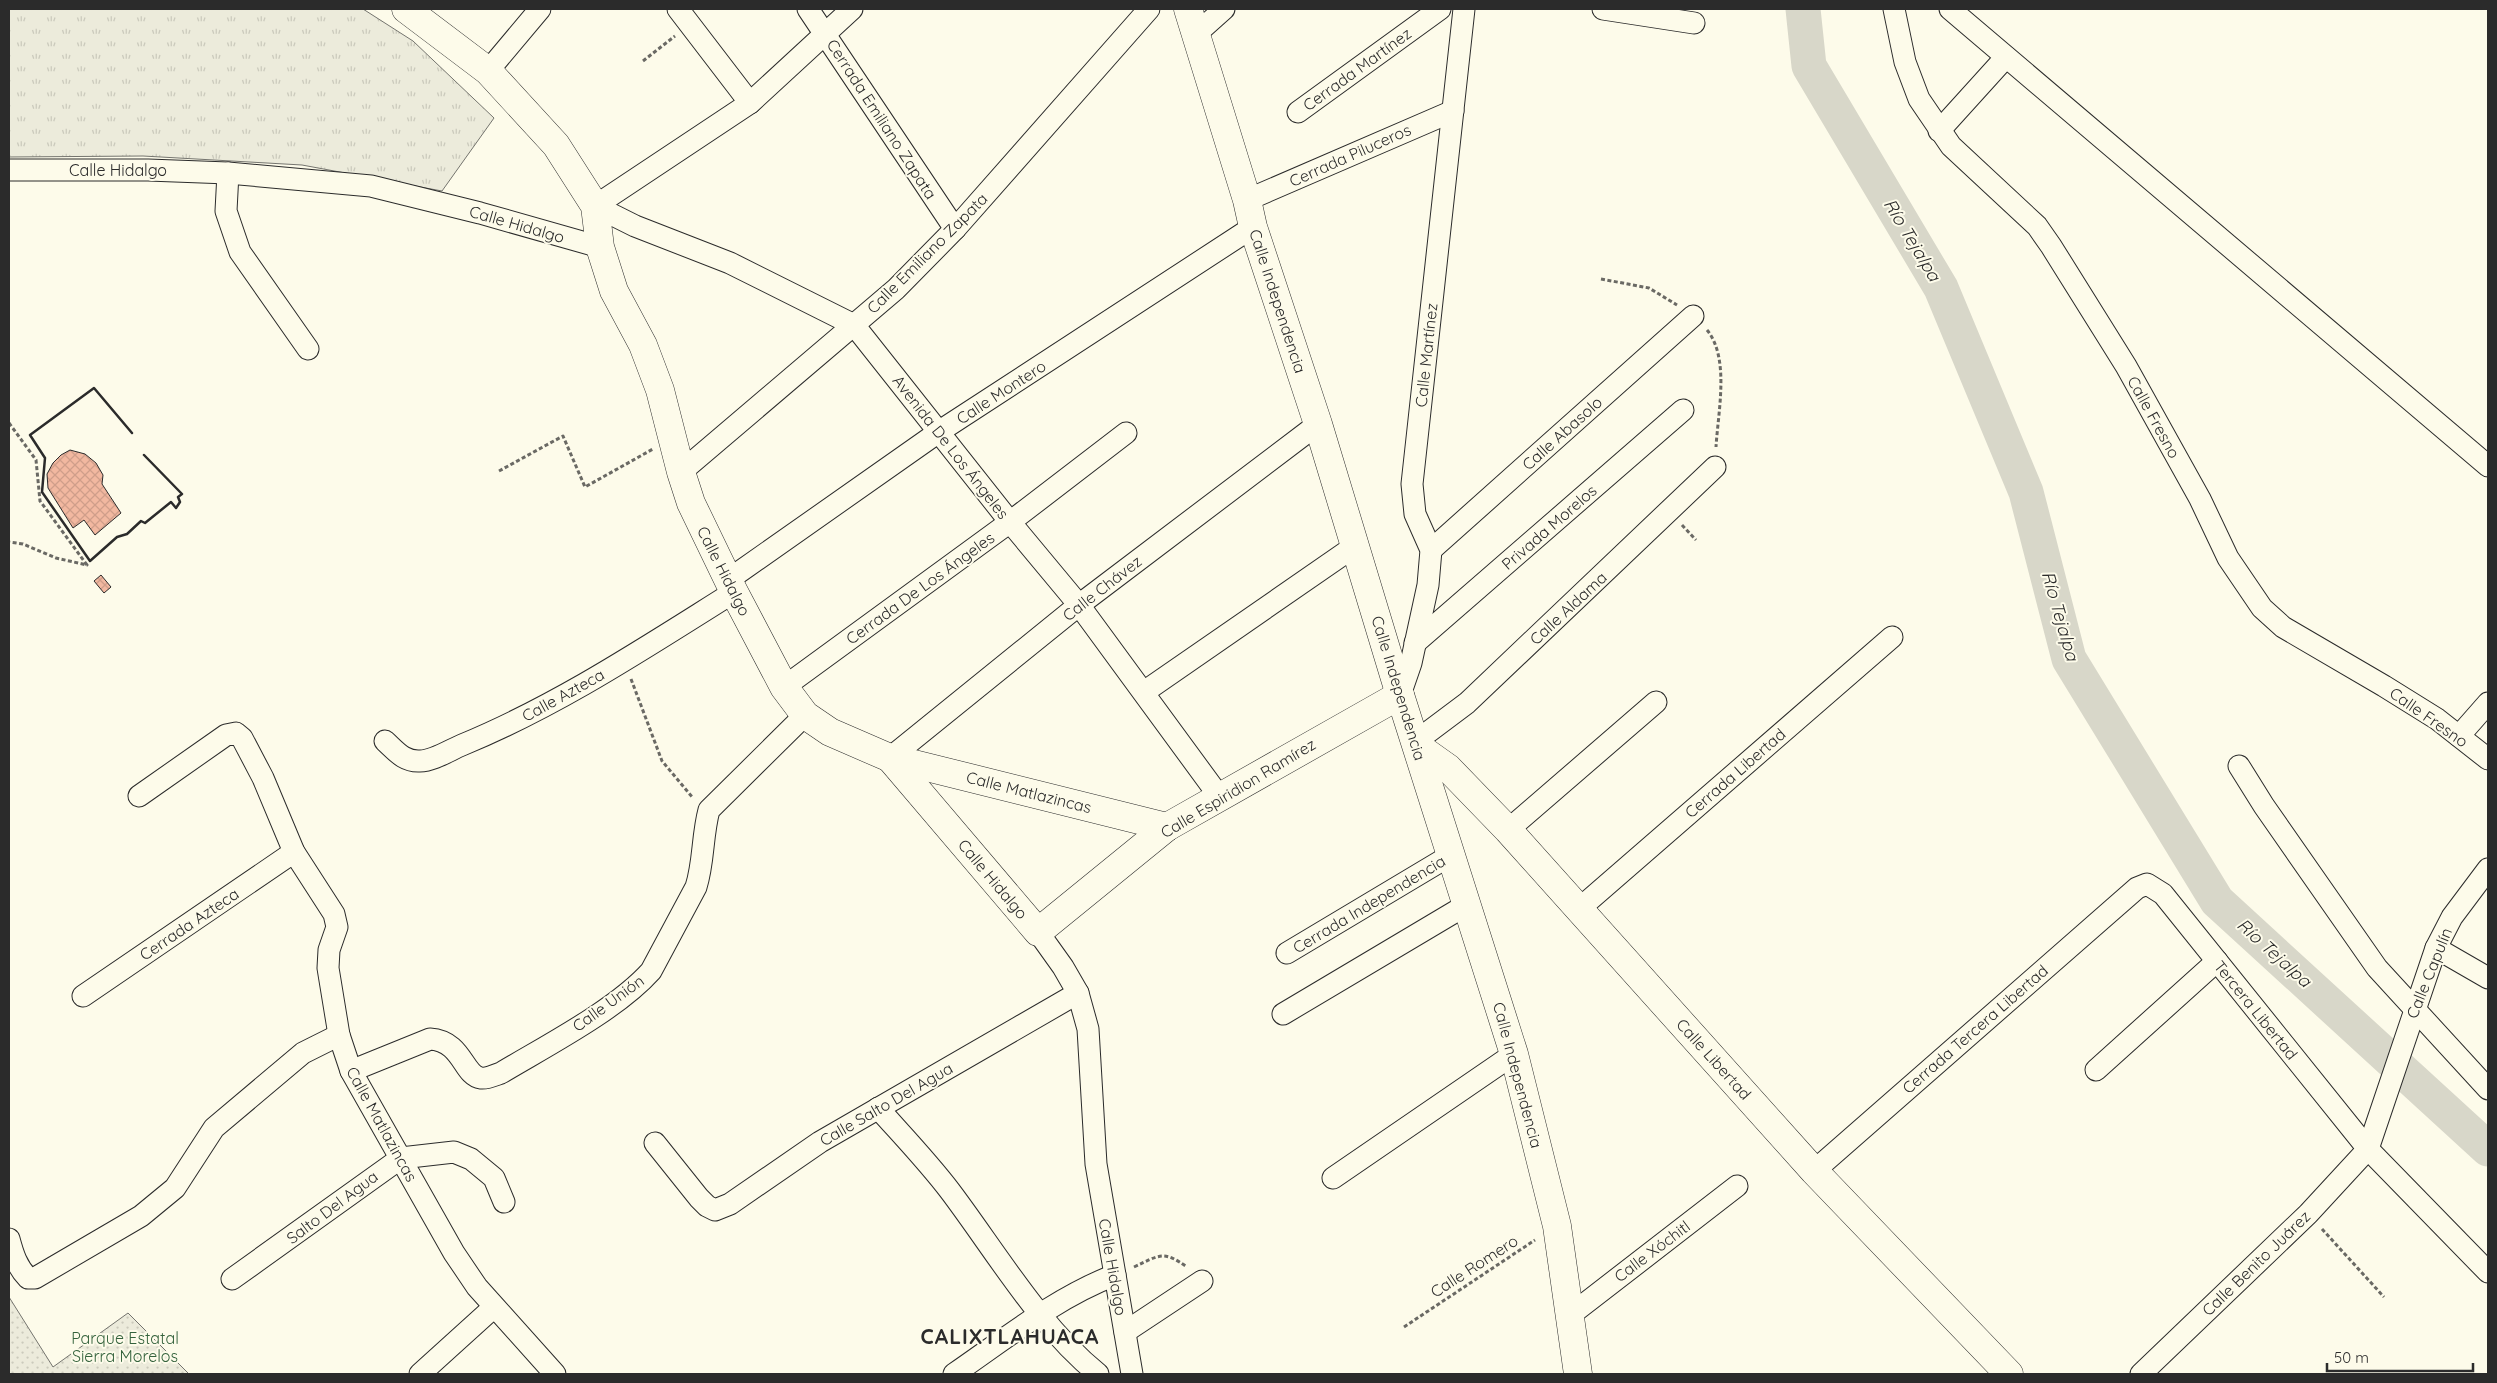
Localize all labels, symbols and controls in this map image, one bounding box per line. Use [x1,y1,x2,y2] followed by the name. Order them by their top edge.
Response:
[1299,23,1415,115] street label: Cerrada Martínez
[823,35,941,203] street label: Cerrada Emiliano Zapata
[1286,119,1414,191] street label: Cerrada Piluceros
[69,160,167,180] street label: Calle Hidalgo
[862,188,992,318] street label: Calle Emiliano Zapata
[1879,194,1947,286] water label: Río Tejalpa
[467,201,567,247] street label: Calle Hidalgo
[1245,227,1311,375] street label: Calle Independencia
[1411,302,1441,408] street label: Calle Martínez
[952,356,1050,428] street label: Calle Montero
[889,371,1013,523] street label: Avenida De Los Ángeles
[2123,372,2185,462] street label: Calle Fresno
[1518,392,1606,474] street label: Calle Abasolo
[1497,480,1601,574] street label: Privada Morelos
[693,523,755,619] street label: Calle Hidalgo
[842,527,998,649] street label: Cerrada De Los Ángeles
[1058,551,1146,625] street label: Calle Chávez
[1525,567,1611,649] street label: Calle Aldama
[2037,568,2085,664] water label: Río Tejalpa
[1367,613,1431,763] street label: Calle Independencia
[518,664,608,726] street label: Calle Azteca
[2386,683,2472,751] street label: Calle Fresno
[1681,724,1789,822] street label: Cerrada Libertad
[1157,734,1319,842] street label: Calle Espiridion Ramírez
[964,767,1094,817] street label: Calle Matlazincas
[954,835,1032,923] street label: Calle Hidalgo
[1289,851,1449,957] street label: Cerrada Independencia
[136,883,242,965] street label: Cerrada Azteca
[2232,913,2317,993] water label: Río Tejalpa
[2402,925,2456,1021] street label: Calle Capulín
[2210,956,2302,1064] street label: Tercera Libertad
[1898,960,2052,1098] street label: Cerrada Tercera Libertad
[568,970,648,1036] street label: Calle Unión
[1489,1000,1547,1150] street label: Calle Independencia
[1672,1014,1756,1104] street label: Calle Libertad
[816,1058,956,1150] street label: Calle Salto Del Agua
[342,1063,422,1185] street label: Calle Matlazincas
[282,1166,382,1248] street label: Salto Del Agua
[2198,1206,2314,1320] street label: Calle Benito Juárez
[1610,1216,1694,1286] street label: Calle Xóchitl
[1095,1217,1131,1317] street label: Calle Hidalgo
[1427,1230,1521,1302] street label: Calle Romero
[921,1323,1099,1349] district label: CALIXTLAHUACA
[71,1328,179,1366] park label: Parque Estatal Sierra Morelos
[2327,1340,2473,1372] scale bar
[2334,1348,2369,1367] text: 50 m

